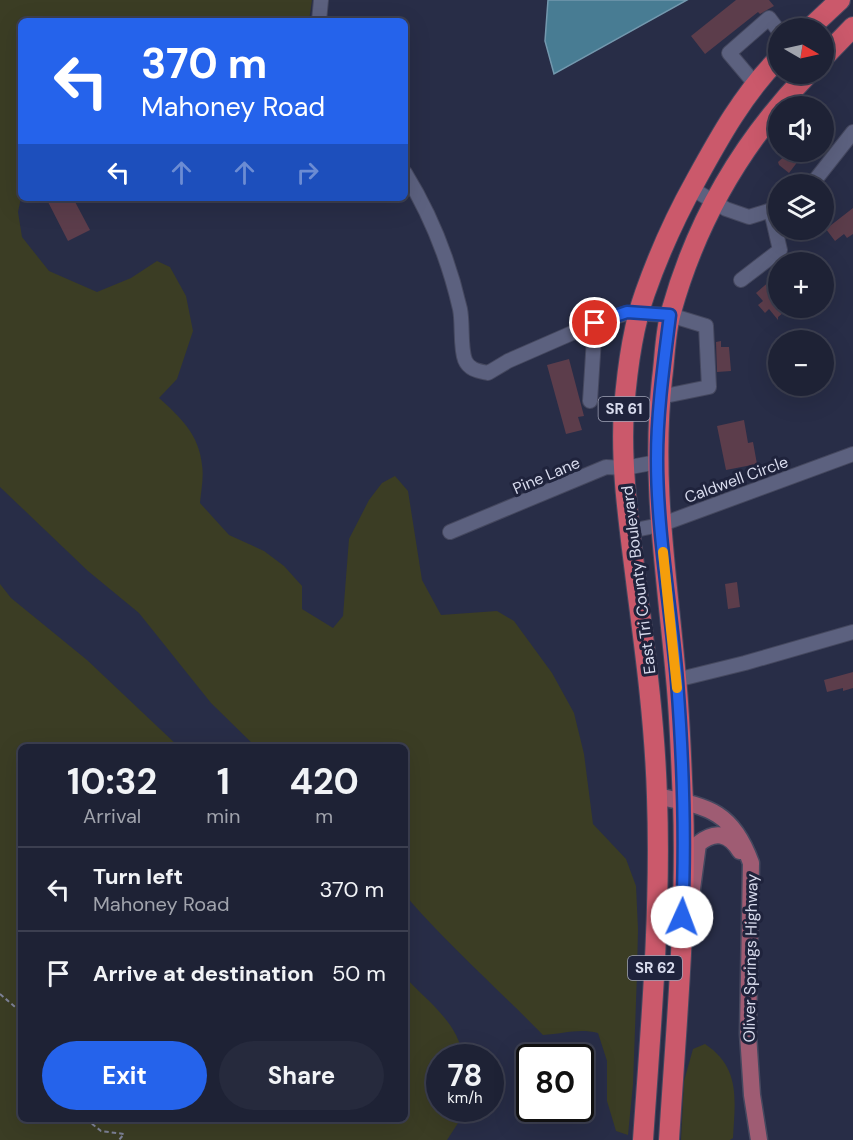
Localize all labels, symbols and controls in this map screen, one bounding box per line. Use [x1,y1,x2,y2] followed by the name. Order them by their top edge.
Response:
[768,18,834,84] north arrow
[768,18,834,396] map controls
[141,36,267,91] text: 370 m
[42,42,120,120] icon: left
[141,89,325,124] text: Mahoney Road
[768,96,834,162] button: sound
[102,156,135,189] icon: left
[165,156,198,189] icon: ahead
[228,156,261,189] icon: ahead
[291,156,324,189] icon: right
[768,174,834,240] button: layers
[768,252,834,318] button: +
[569,297,620,348] pin
[578,306,611,339] icon: arrive
[768,330,834,396] button: −
[598,397,650,421] road number: SR 61
[681,451,791,508] street label: Caldwell Circle
[509,452,583,499] street label: Pine Lane
[617,484,660,675] street label: East Tri County Boulevard
[67,758,157,805] text: 10:32
[217,758,230,805] text: 1
[290,758,359,805] text: 420
[83,803,141,829] text: Arrival
[206,803,240,829] text: min
[315,803,333,829] text: m
[93,862,183,891] text: Turn left
[42,873,75,906] icon: left
[739,873,762,1043] street label: Oliver Springs Highway
[319,875,384,904] text: 370 m
[650,885,714,949] position arrow
[93,891,230,917] text: Mahoney Road
[628,956,682,980] road number: SR 62
[42,957,75,990] icon: arrive
[93,959,314,988] text: Arrive at destination
[332,959,386,988] text: 50 m
[42,1041,207,1110] button: Exit
[219,1041,384,1110] button: Share
[516,1044,594,1122] speed limit sign: 80
[448,1056,482,1095] text: 78
[447,1088,483,1108] text: km/h

